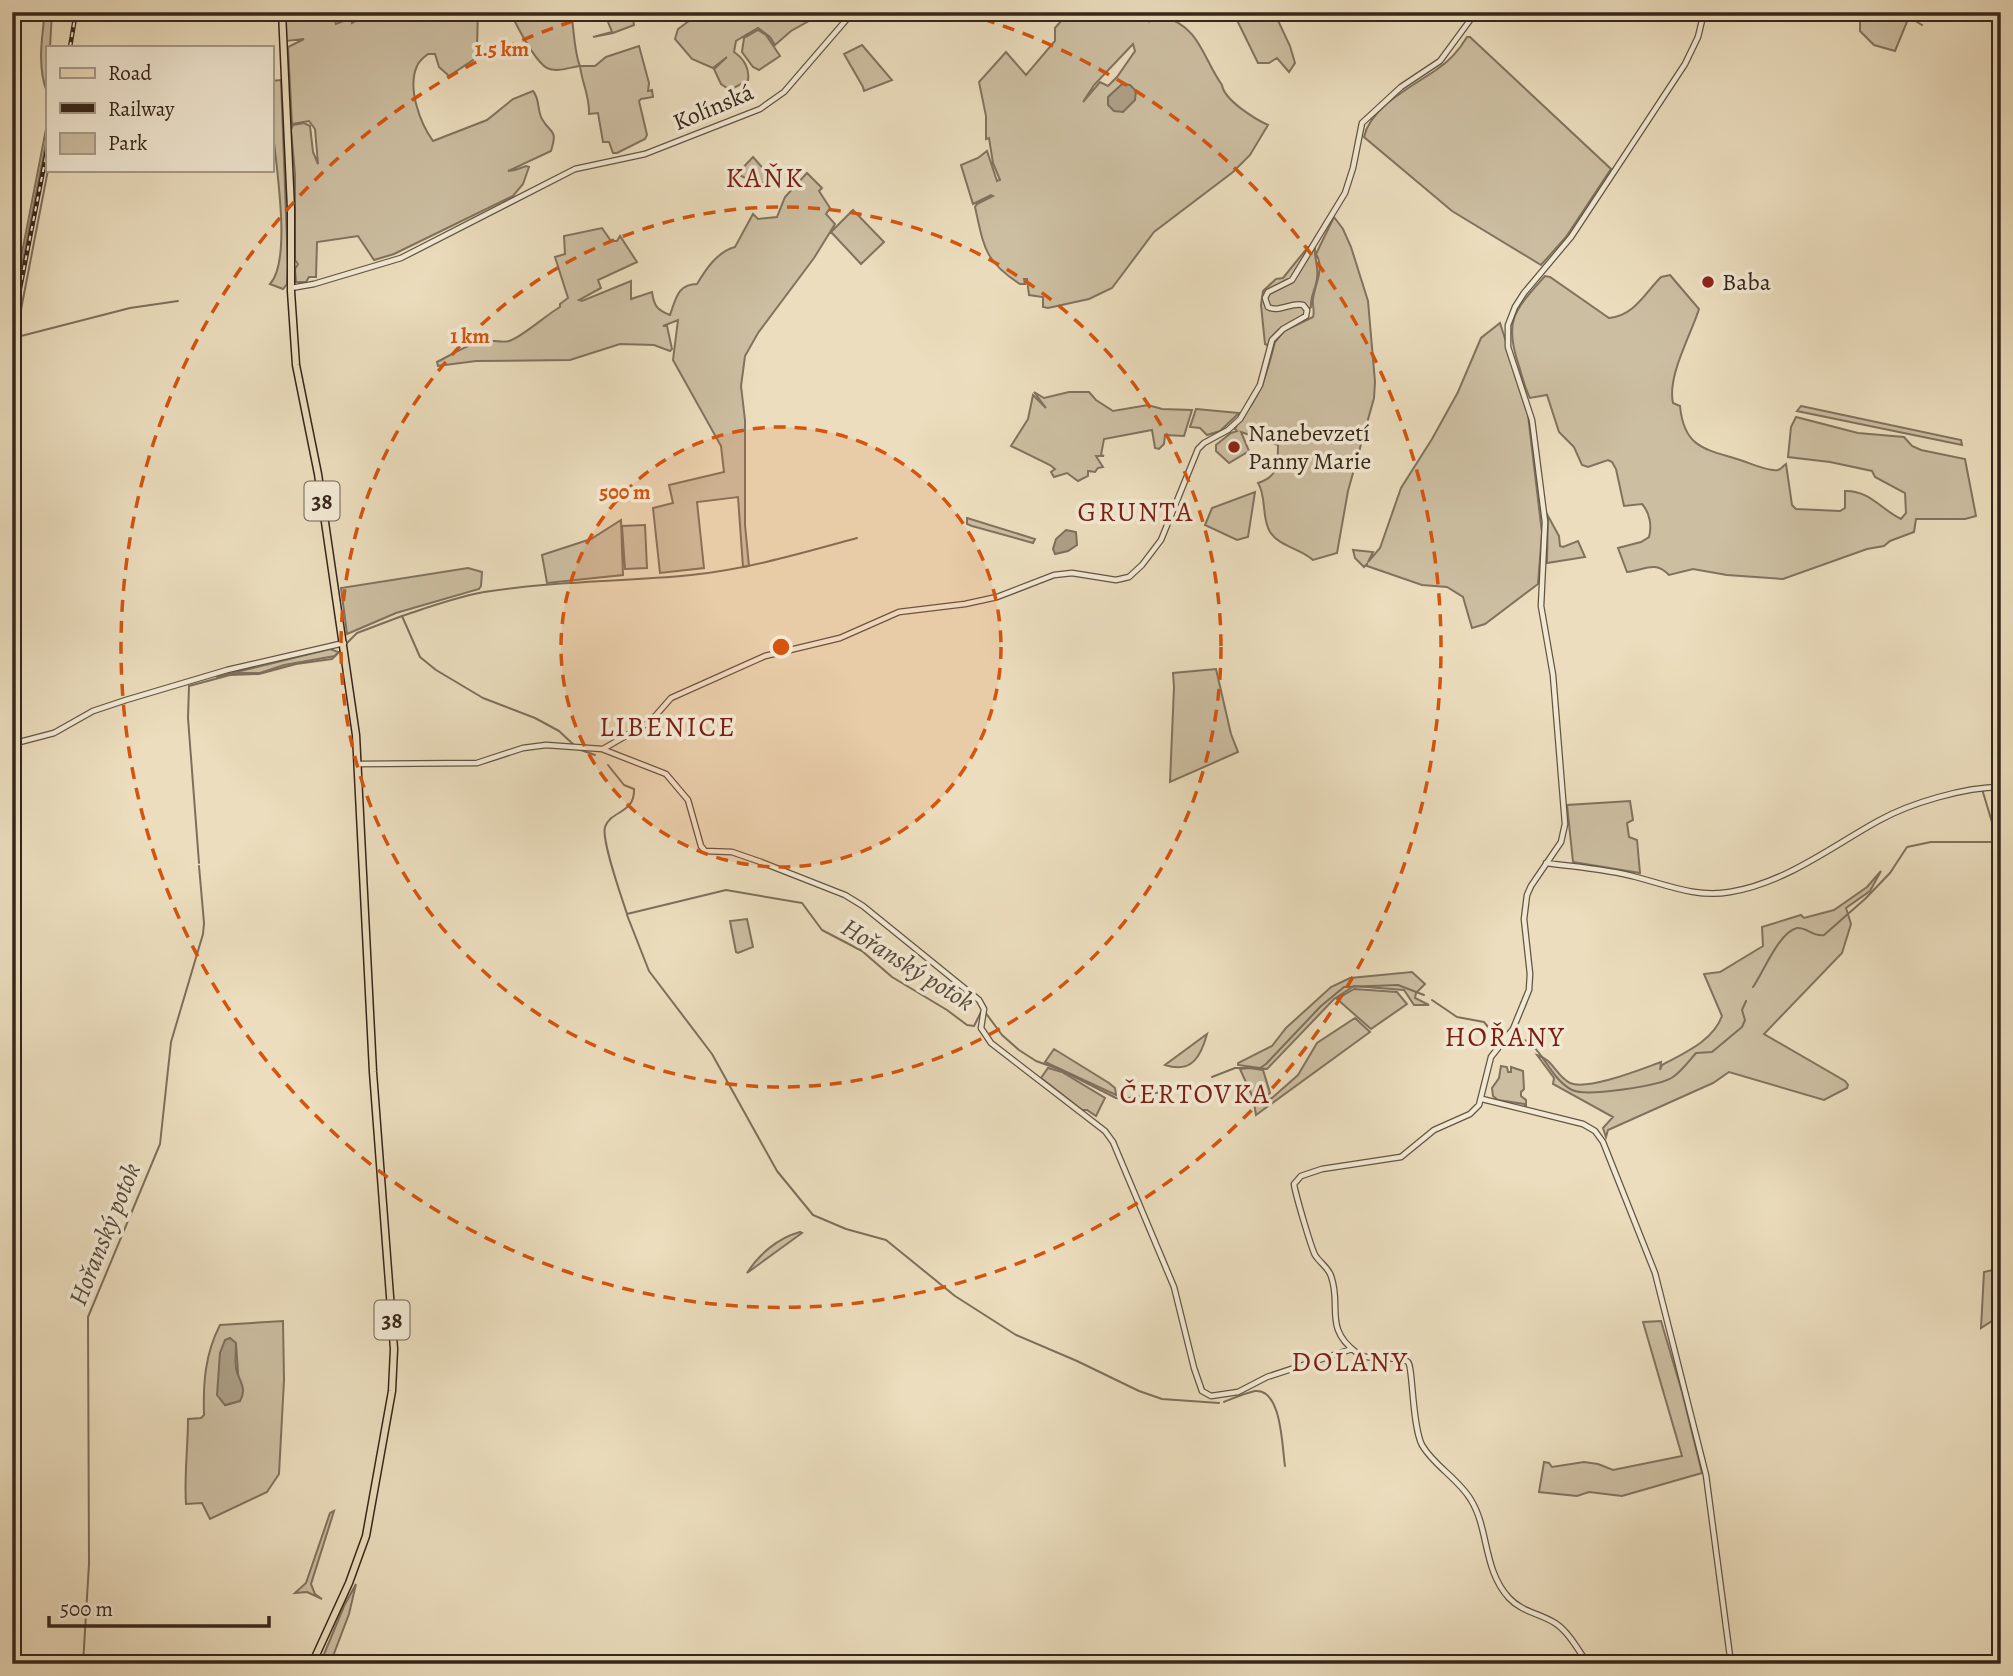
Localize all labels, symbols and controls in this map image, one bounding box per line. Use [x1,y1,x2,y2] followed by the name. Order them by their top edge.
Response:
[475,35,530,63] text: 1.5 km
[46,46,273,172] legend
[108,59,152,87] text: Road
[668,75,759,138] street label: Kolínská
[108,95,175,123] text: Railway
[108,129,148,157] text: Park
[725,159,805,197] district label: KAŇK
[1722,266,1772,298] place label: Baba
[1700,274,1716,290] marker: Baba
[450,322,490,350] text: 1 km
[1248,417,1371,477] place label: Nanebevzetí Panny Marie
[1226,439,1242,455] marker: Nanebevzetí Panny Marie
[599,478,651,506] text: 500 m
[304,481,340,520] road number: 38
[1078,493,1194,531] district label: GRUNTA
[769,635,793,659] centre of rings
[599,708,737,746] district label: LIBENICE
[835,910,981,1019] water label: Hořanský potok
[1444,1018,1566,1056] district label: HOŘANY
[1119,1075,1271,1113] district label: ČERTOVKA
[60,1158,149,1311] water label: Hořanský potok
[374,1301,410,1340] road number: 38
[1291,1343,1409,1381] district label: DOLANY
[49,1585,270,1629] scale bar
[60,1595,113,1623] text: 500 m

